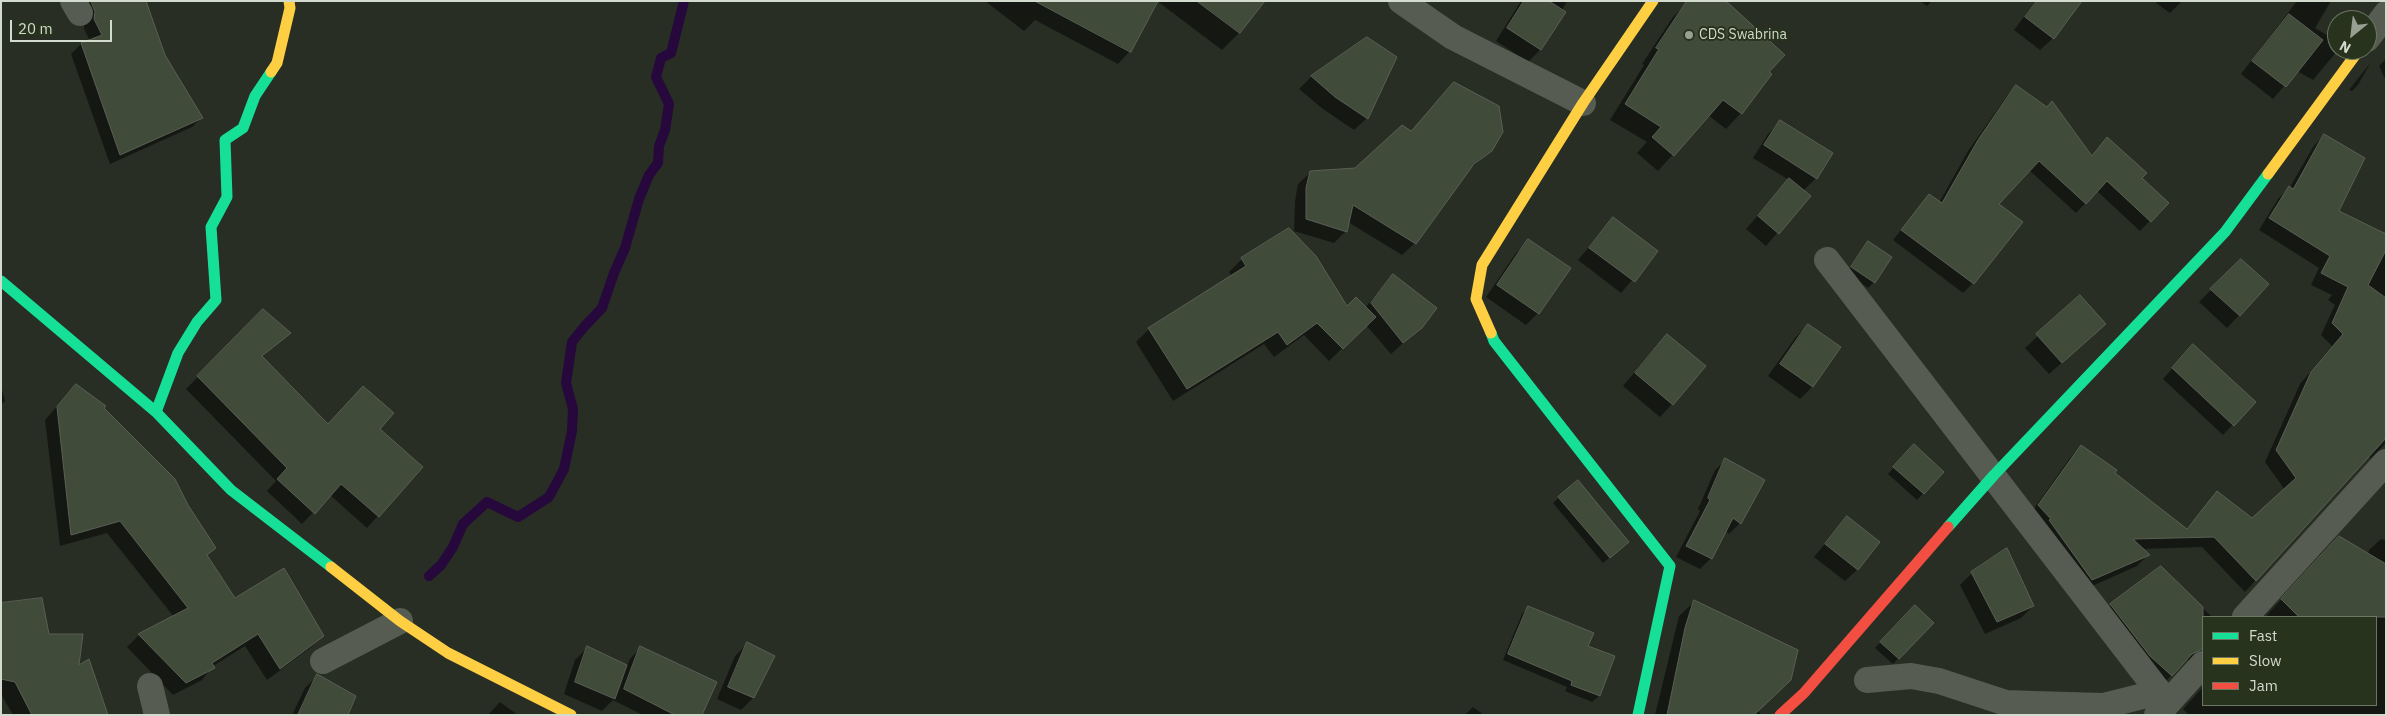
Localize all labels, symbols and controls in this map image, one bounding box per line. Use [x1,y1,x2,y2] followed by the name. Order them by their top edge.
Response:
[12,10,115,42] scale bar
[2327,10,2377,60] north arrow
[18,19,53,38] text: 20 m
[1699,27,1787,43] place label: CDS Swabrina
[1683,29,1695,41] marker: CDS Swabrina
[2336,37,2354,58] text: N
[2202,616,2377,706] legend
[2249,626,2277,645] text: Fast
[2249,651,2282,670] text: Slow
[2249,676,2278,695] text: Jam

